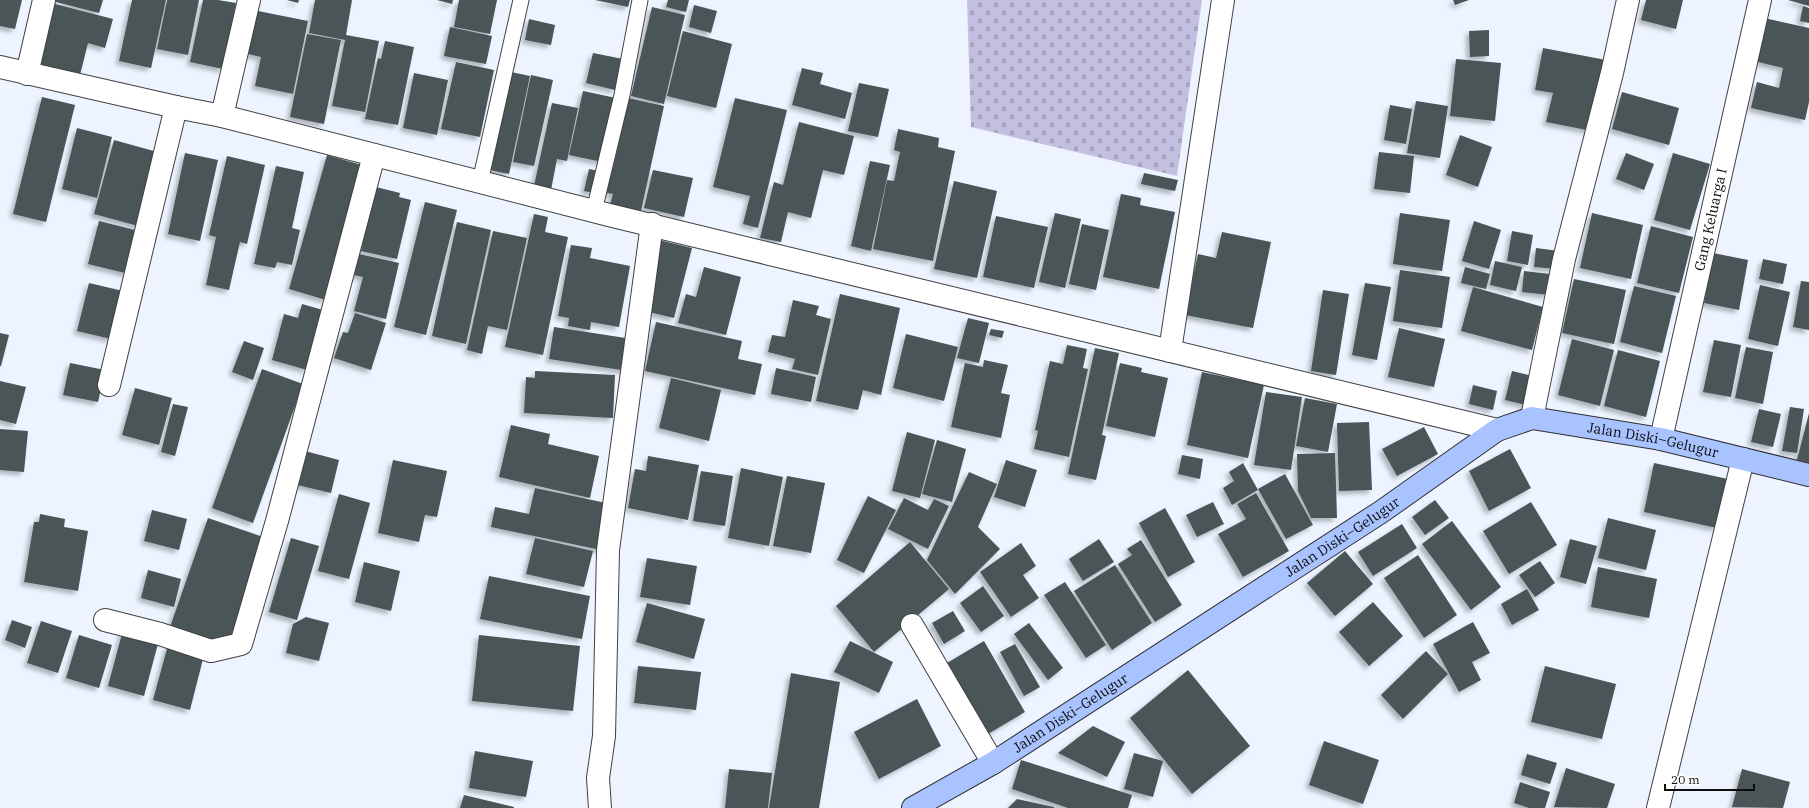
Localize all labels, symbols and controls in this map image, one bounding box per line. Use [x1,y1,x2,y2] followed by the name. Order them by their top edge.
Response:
[1690,166,1731,273] street label: Gang Keluarga I
[1586,418,1721,462] street label: Jalan Diski–Gelugur
[1282,492,1404,581] street label: Jalan Diski–Gelugur
[1010,669,1132,757] street label: Jalan Diski–Gelugur
[1665,766,1754,792] scale bar
[1671,772,1700,787] text: 20 m

